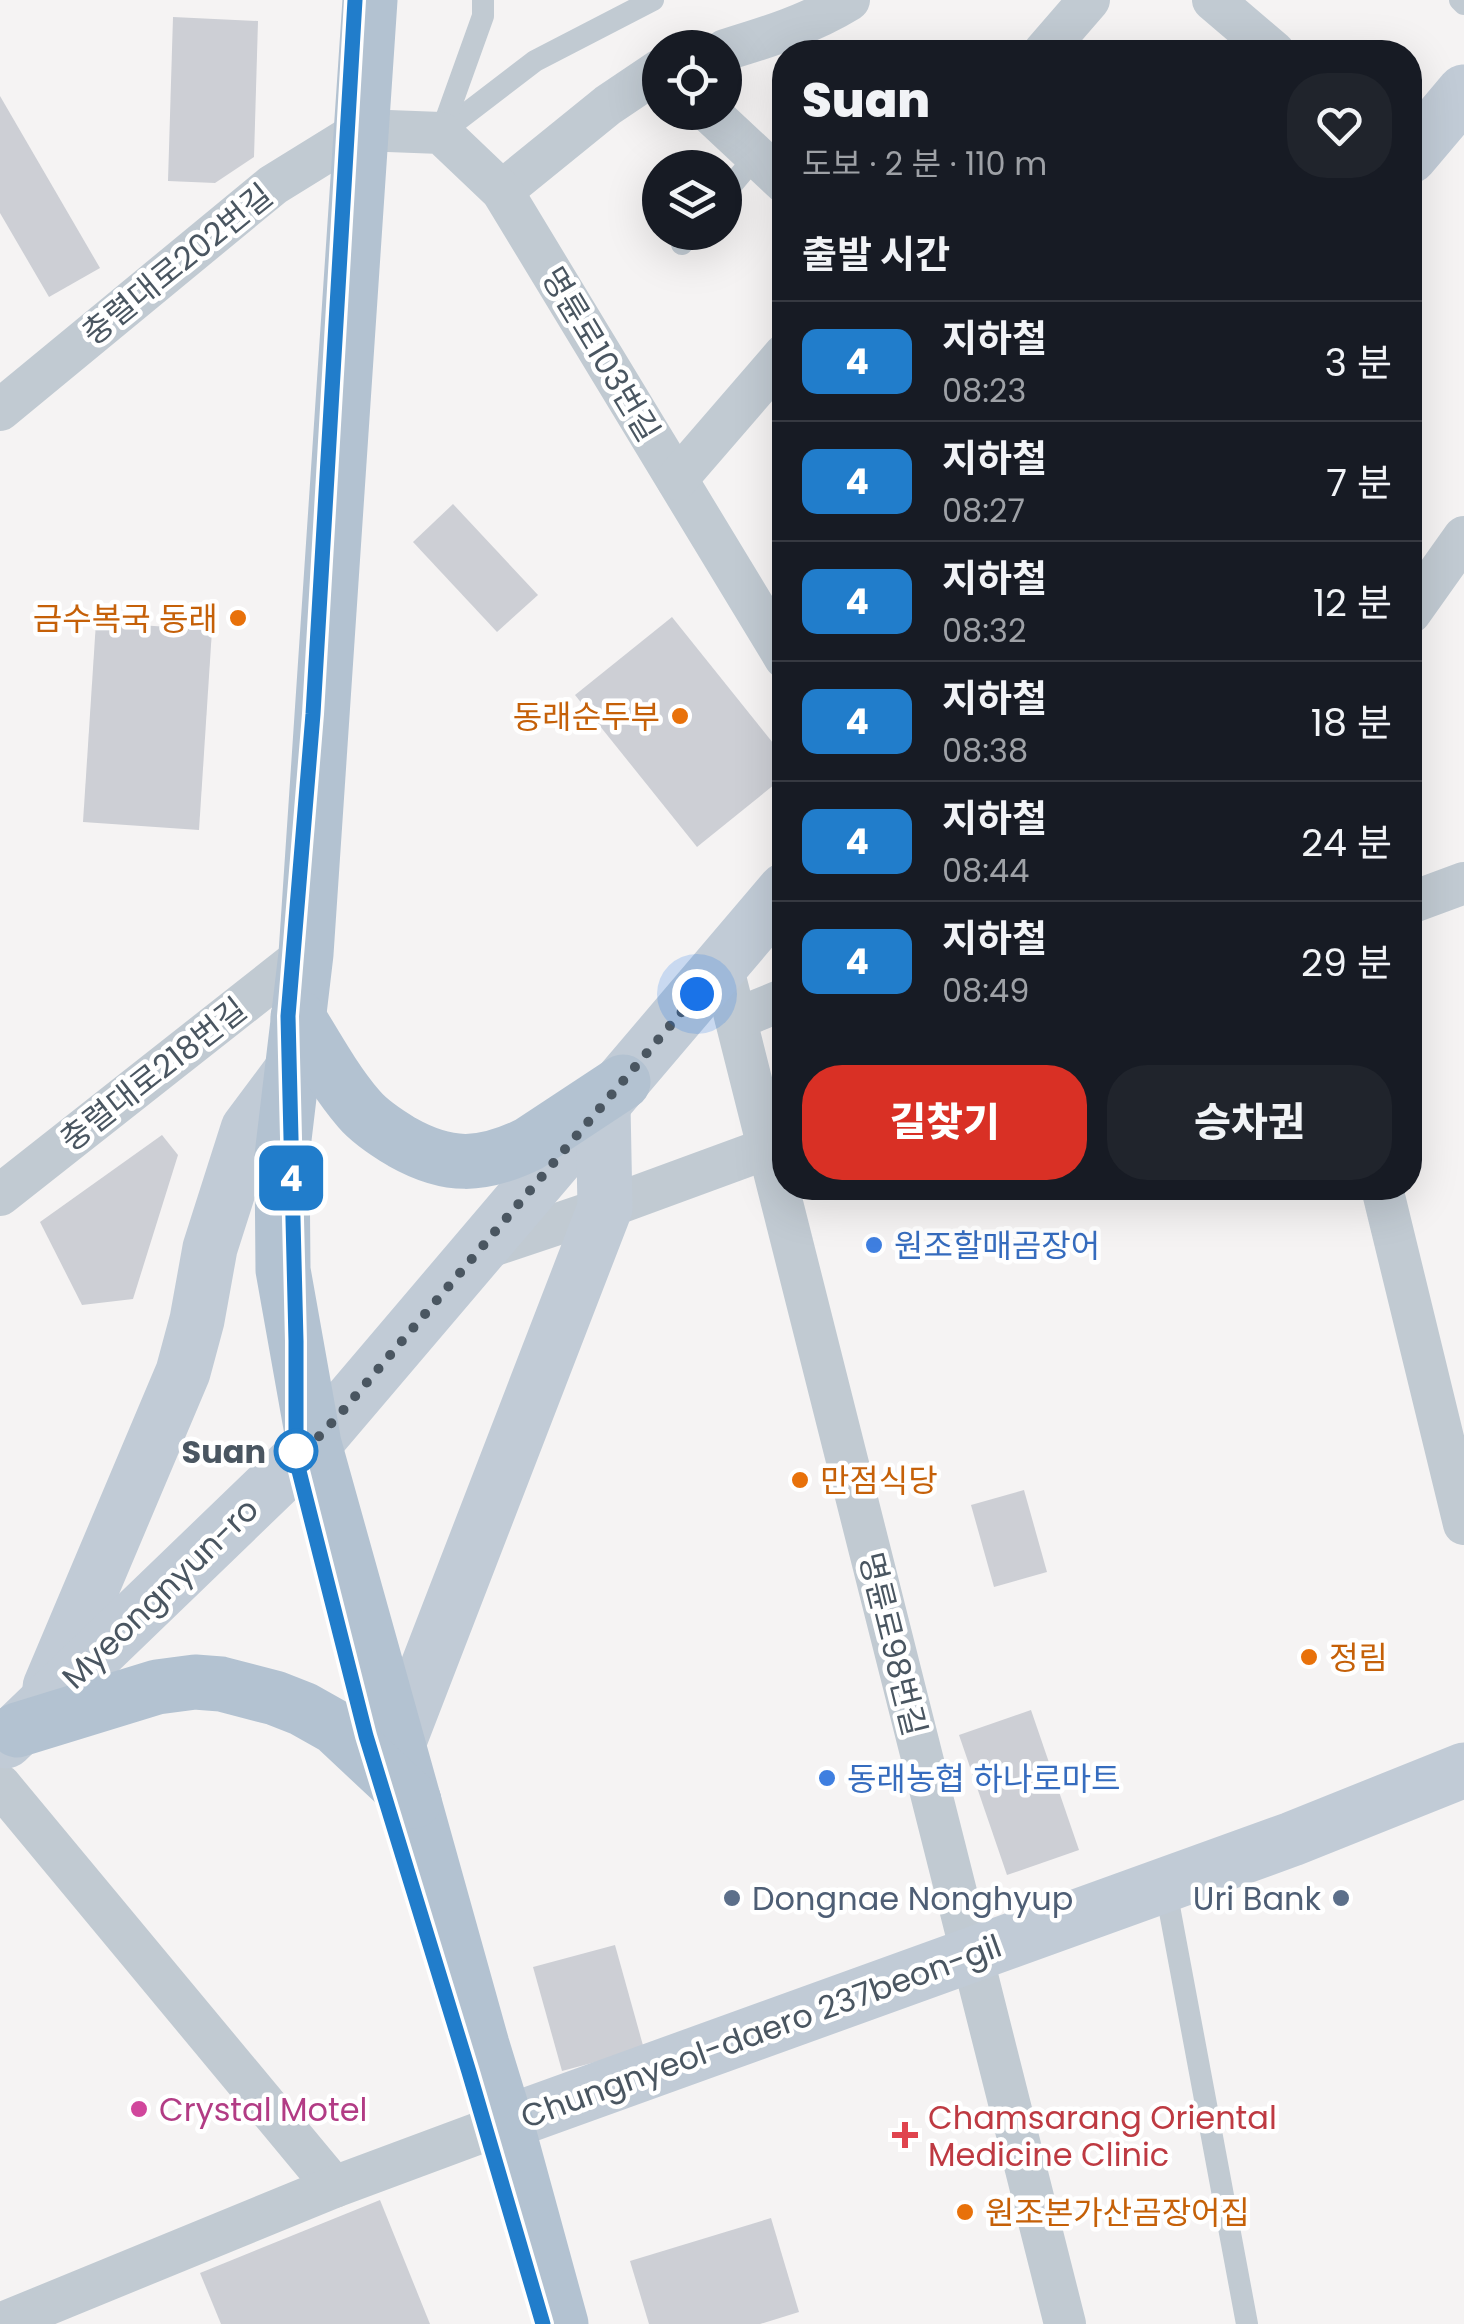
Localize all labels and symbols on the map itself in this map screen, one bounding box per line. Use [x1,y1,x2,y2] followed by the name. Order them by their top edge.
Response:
[72,173,282,355] street label: 충렬대로202번길
[531,258,671,450] street label: 명륜로103번길
[33,596,218,641] place label: 금수복국 동래
[227,607,249,629] marker: 금수복국 동래
[513,694,660,739] place label: 동래순두부
[669,705,691,727] marker: 동래순두부
[672,969,722,1019] your location
[50,987,256,1161] street label: 충렬대로218번길
[258,1146,324,1210] line badge: 4
[894,1223,1100,1268] place label: 원조할매곰장어
[863,1234,885,1256] marker: 원조할매곰장어
[181,1429,266,1474] place label: Suan
[275,1430,317,1472] marker: Suan
[820,1458,938,1503] place label: 만점식당
[789,1469,811,1491] marker: 만점식당
[52,1487,268,1699] street label: Myeongnyun-ro
[848,1548,938,1740] street label: 명륜로98번길
[1329,1635,1388,1680] place label: 정림
[1298,1646,1320,1668] marker: 정림
[847,1756,1121,1801] place label: 동래농협 하나로마트
[816,1767,838,1789] marker: 동래농협 하나로마트
[752,1876,1073,1921] place label: Dongnae Nonghyup
[1193,1876,1322,1921] place label: Uri Bank
[721,1887,743,1909] marker: Dongnae Nonghyup
[1330,1887,1352,1909] marker: Uri Bank
[514,1923,1008,2139] street label: Chungnyeol-daero 237beon-gil
[159,2087,367,2132] place label: Crystal Motel
[928,2095,1277,2177] place label: Chamsarang Oriental Medicine Clinic
[128,2098,150,2120] marker: Crystal Motel
[892,2122,918,2148] marker: Chamsarang Oriental Medicine Clinic
[985,2190,1250,2235] place label: 원조본가산곰장어집
[954,2201,976,2223] marker: 원조본가산곰장어집

